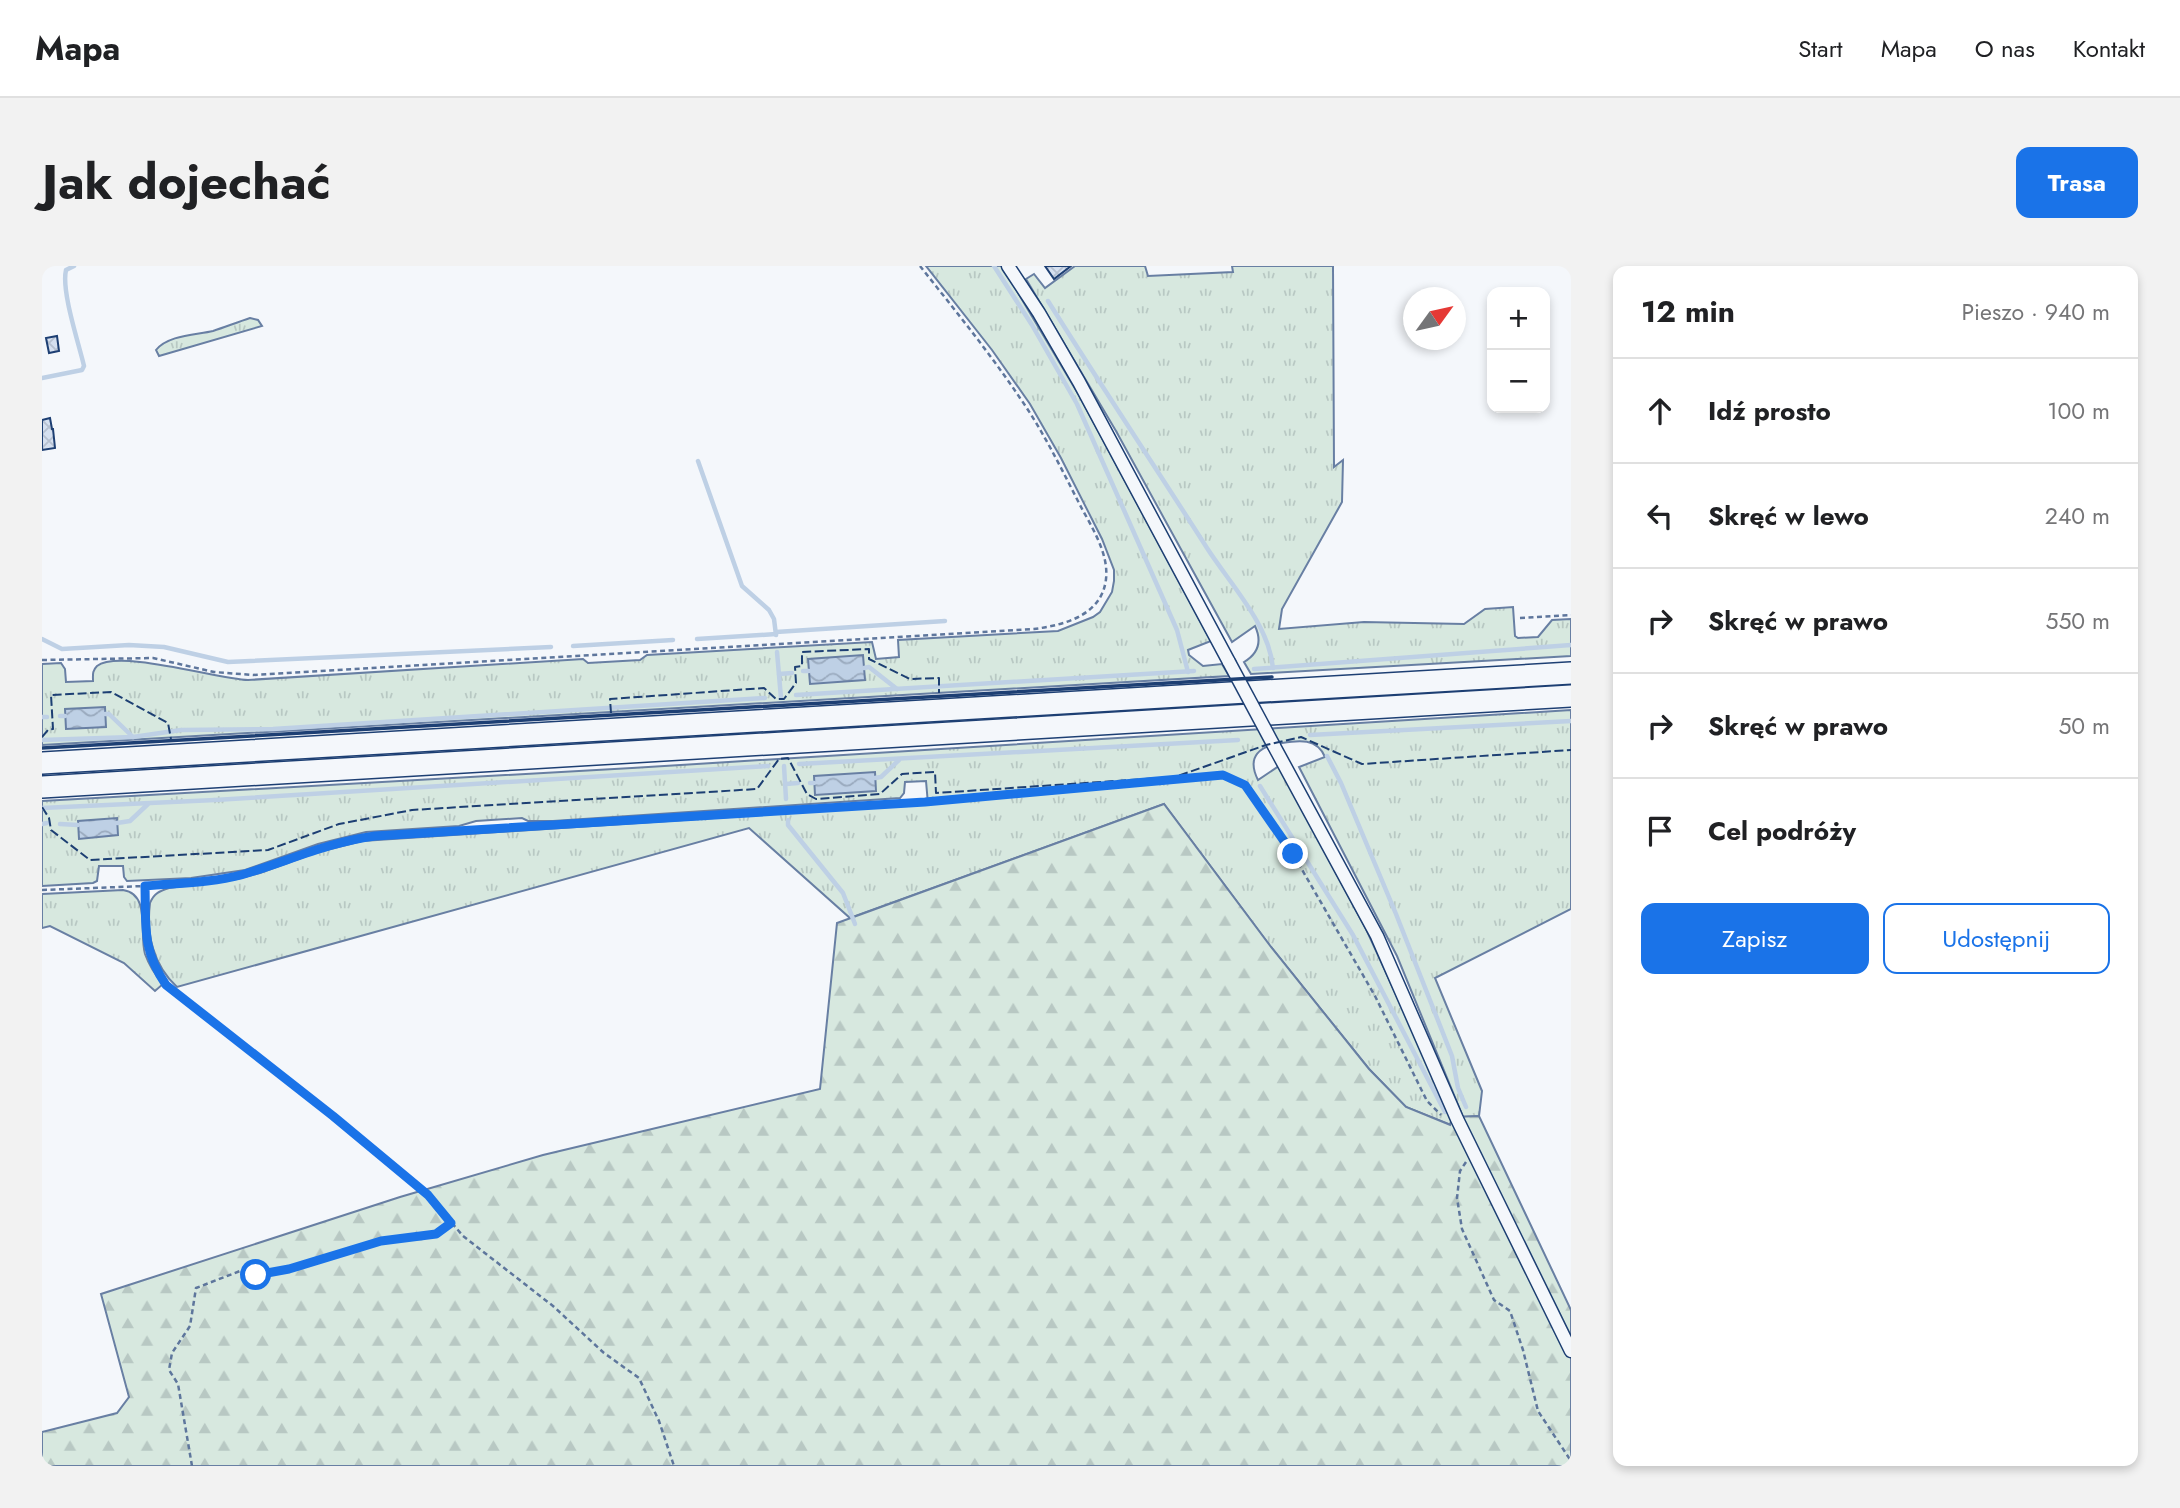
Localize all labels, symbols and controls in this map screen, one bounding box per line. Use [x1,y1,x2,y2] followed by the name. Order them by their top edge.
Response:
[35,25,120,72] text: Mapa
[1798,31,1843,66] text: Start
[1881,31,1937,66] text: Mapa
[1975,31,2035,66] text: O nas
[2073,31,2145,66] text: Kontakt
[42,147,331,217] text: Jak dojechać
[2016,147,2138,218] button: Trasa
[1403,287,1466,350] north arrow
[1487,287,1550,413] map controls
[1487,287,1550,350] button: +
[1641,290,1735,333] text: 12 min
[1962,295,2110,329] text: Pieszo · 940 m
[1487,350,1550,413] button: −
[1641,392,1679,430] icon: ahead
[1708,392,1831,430] text: Idź prosto
[2047,394,2110,428] text: 100 m
[1641,497,1679,535] icon: left
[1708,497,1869,535] text: Skręć w lewo
[2045,499,2110,533] text: 240 m
[1641,602,1679,640] icon: right
[1708,602,1888,640] text: Skręć w prawo
[2045,604,2110,638] text: 550 m
[1641,707,1679,745] icon: right
[1708,707,1888,745] text: Skręć w prawo
[2058,709,2110,743] text: 50 m
[1641,812,1679,850] icon: arrive
[1708,812,1856,850] text: Cel podróży
[1277,838,1308,869] route end
[1641,903,1869,974] button: Zapisz
[1883,903,2110,974] button: Udostępnij
[240,1259,271,1290] route start

